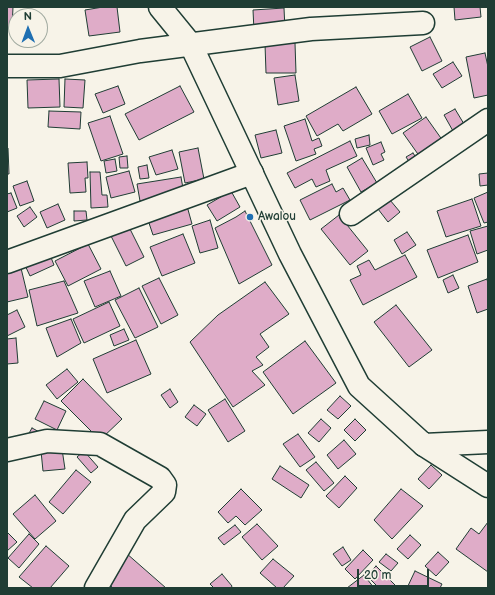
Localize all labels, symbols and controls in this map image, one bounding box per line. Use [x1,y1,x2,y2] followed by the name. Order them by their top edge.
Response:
[8,8,48,48] north arrow
[24,10,32,23] text: N
[258,210,296,224] place label: Awalou
[245,212,255,222] marker: Awalou
[359,561,431,587] scale bar
[364,568,391,583] text: 20 m

